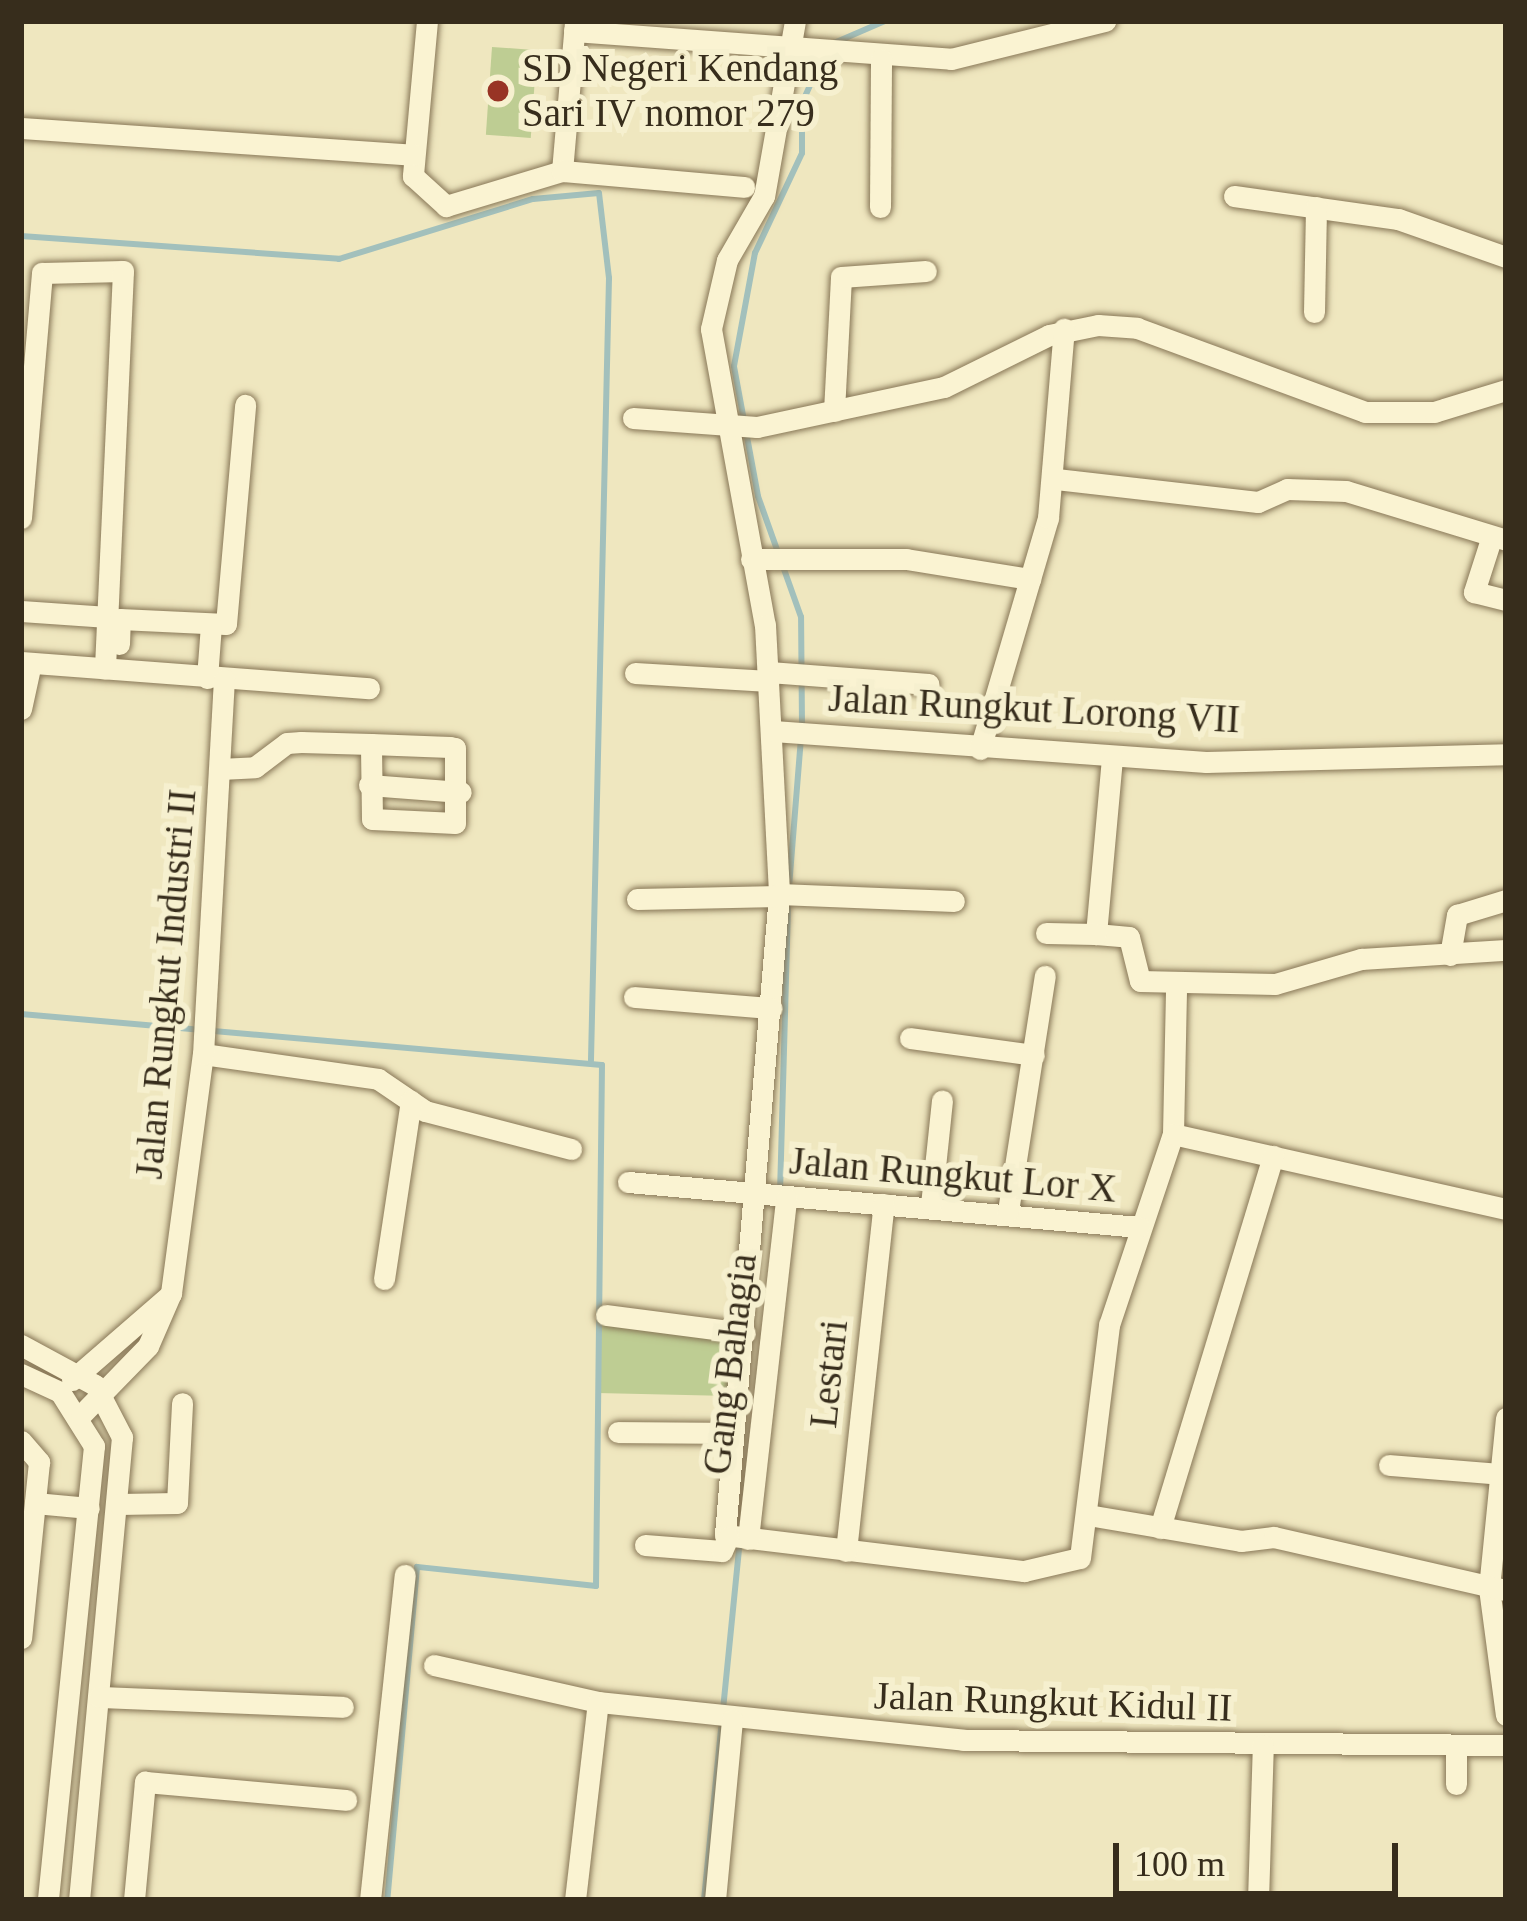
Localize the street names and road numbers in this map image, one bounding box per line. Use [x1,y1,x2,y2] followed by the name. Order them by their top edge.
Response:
[827,675,1241,743] street label: Jalan Rungkut Lorong VII
[126,787,206,1181] street label: Jalan Rungkut Industri II
[787,1137,1119,1213] street label: Jalan Rungkut Lor X
[693,1251,767,1477] street label: Gang Bahagia
[800,1318,858,1430] street label: Lestari
[873,1672,1233,1732] street label: Jalan Rungkut Kidul II

